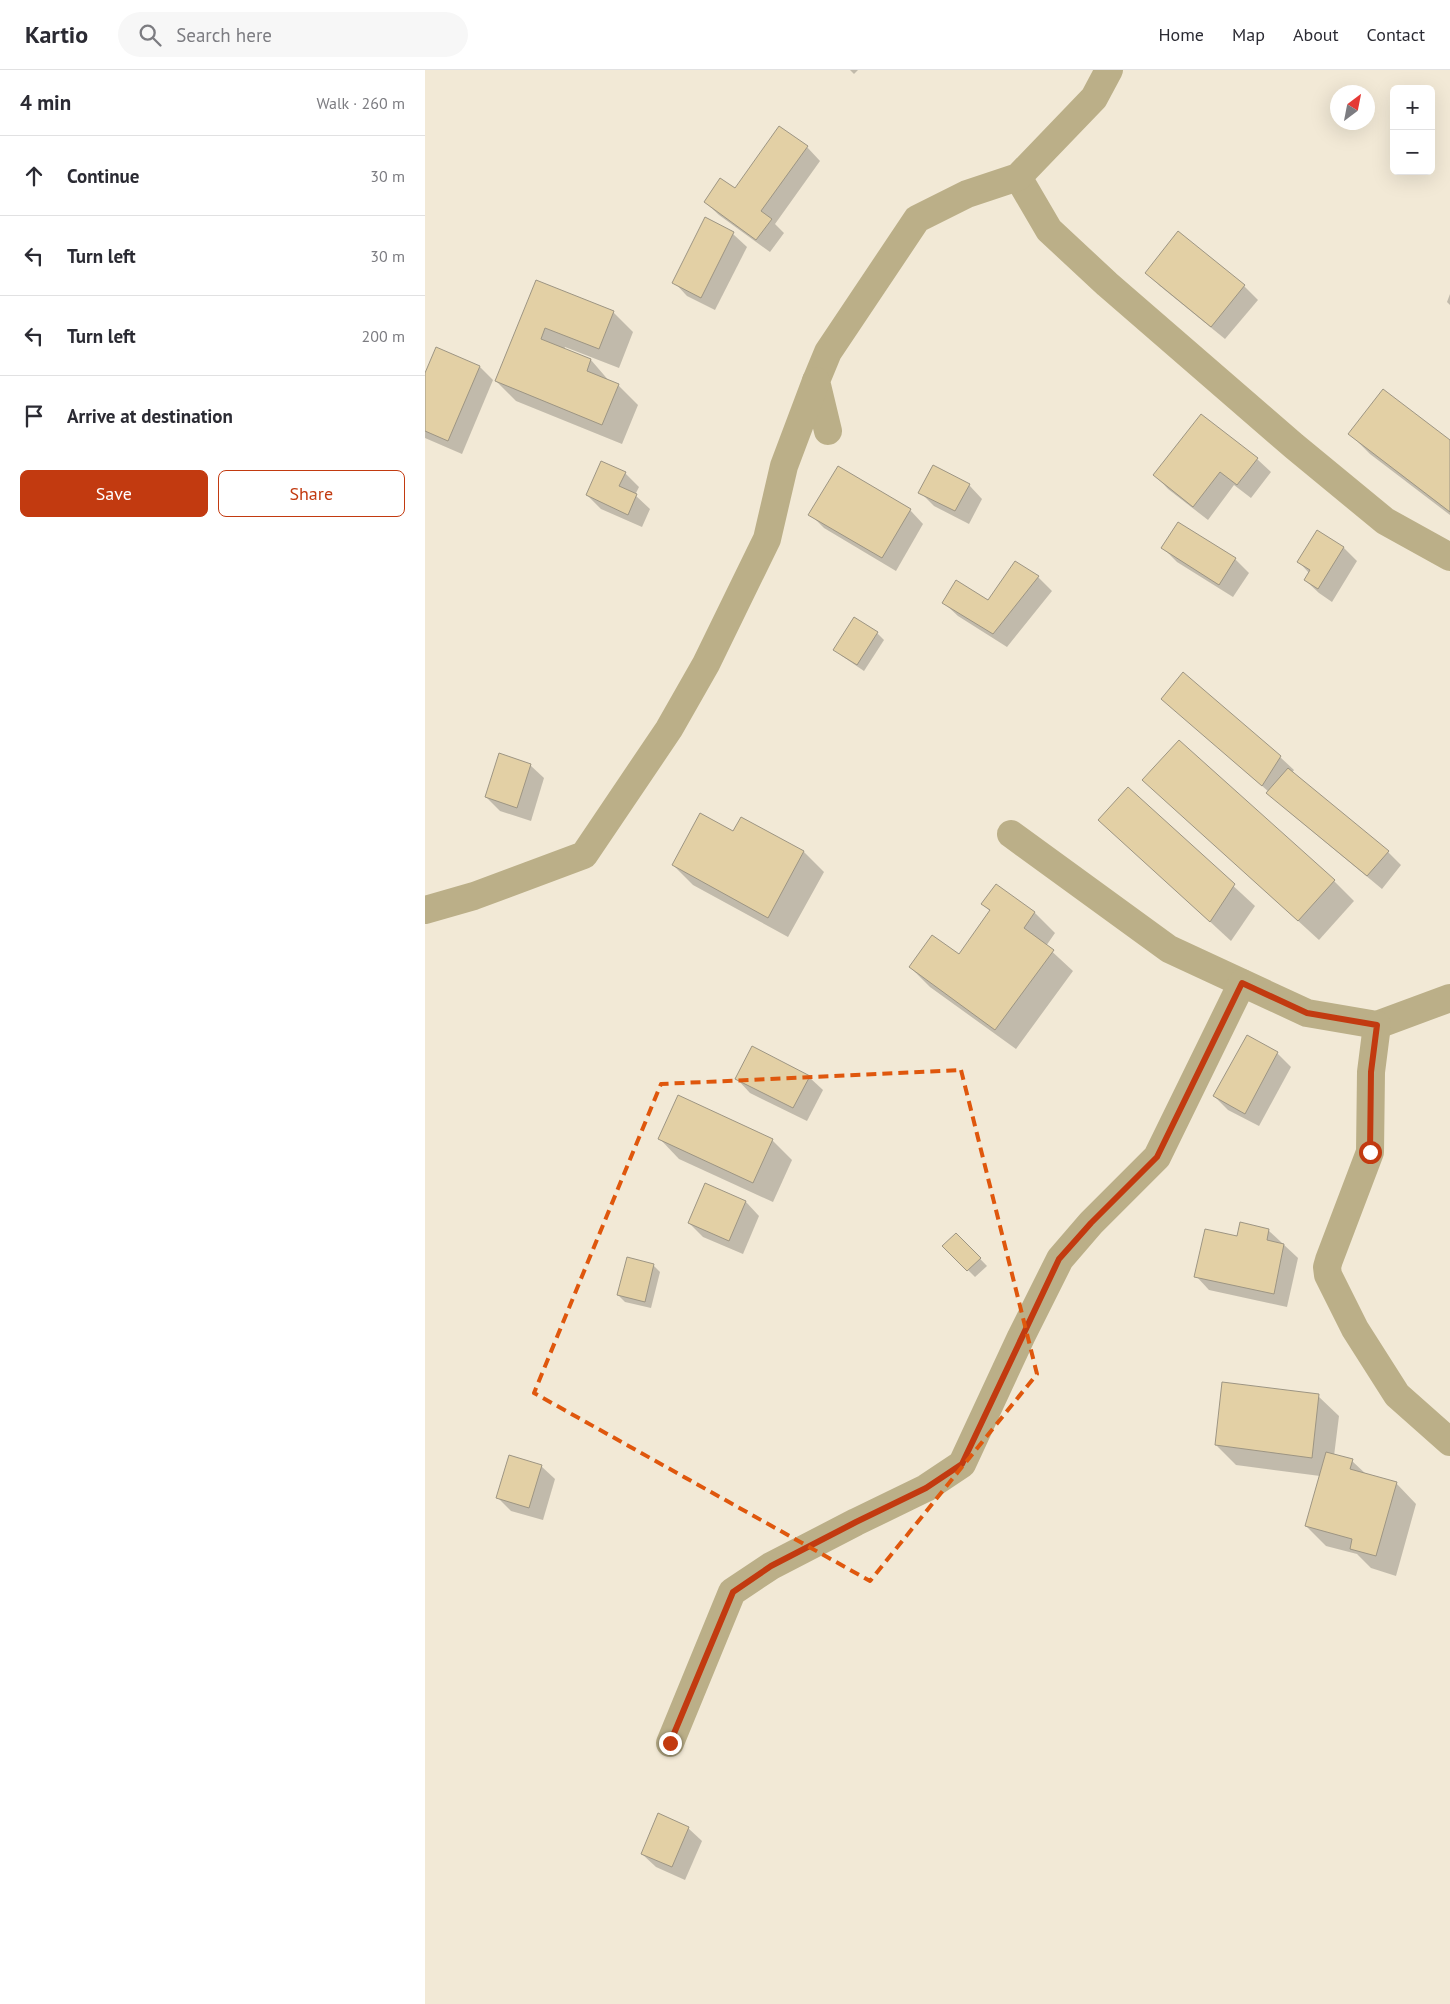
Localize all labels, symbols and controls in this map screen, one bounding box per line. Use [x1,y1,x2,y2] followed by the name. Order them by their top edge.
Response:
[118,12,468,57] search box
[25,19,88,50] text: Kartio
[136,21,164,49] icon: search
[176,23,272,47] text: Search here
[1158,23,1204,46] text: Home
[1232,23,1265,46] text: Map
[1293,23,1339,46] text: About
[1367,23,1425,46] text: Contact
[1330,85,1375,130] north arrow
[1390,85,1435,175] map controls
[1390,85,1435,130] button: +
[20,89,71,116] text: 4 min
[316,93,405,113] text: Walk · 260 m
[1390,130,1435,175] button: −
[20,162,48,190] icon: ahead
[67,164,139,188] text: Continue
[370,166,405,186] text: 30 m
[20,242,48,270] icon: left
[67,244,136,268] text: Turn left
[370,246,405,266] text: 30 m
[20,322,48,350] icon: left
[67,324,136,348] text: Turn left
[362,326,405,346] text: 200 m
[20,402,48,430] icon: arrive
[67,404,233,428] text: Arrive at destination
[20,470,208,517] button: Save
[218,470,405,517] button: Share
[1359,1141,1382,1164] route start
[659,1732,682,1755] route end

